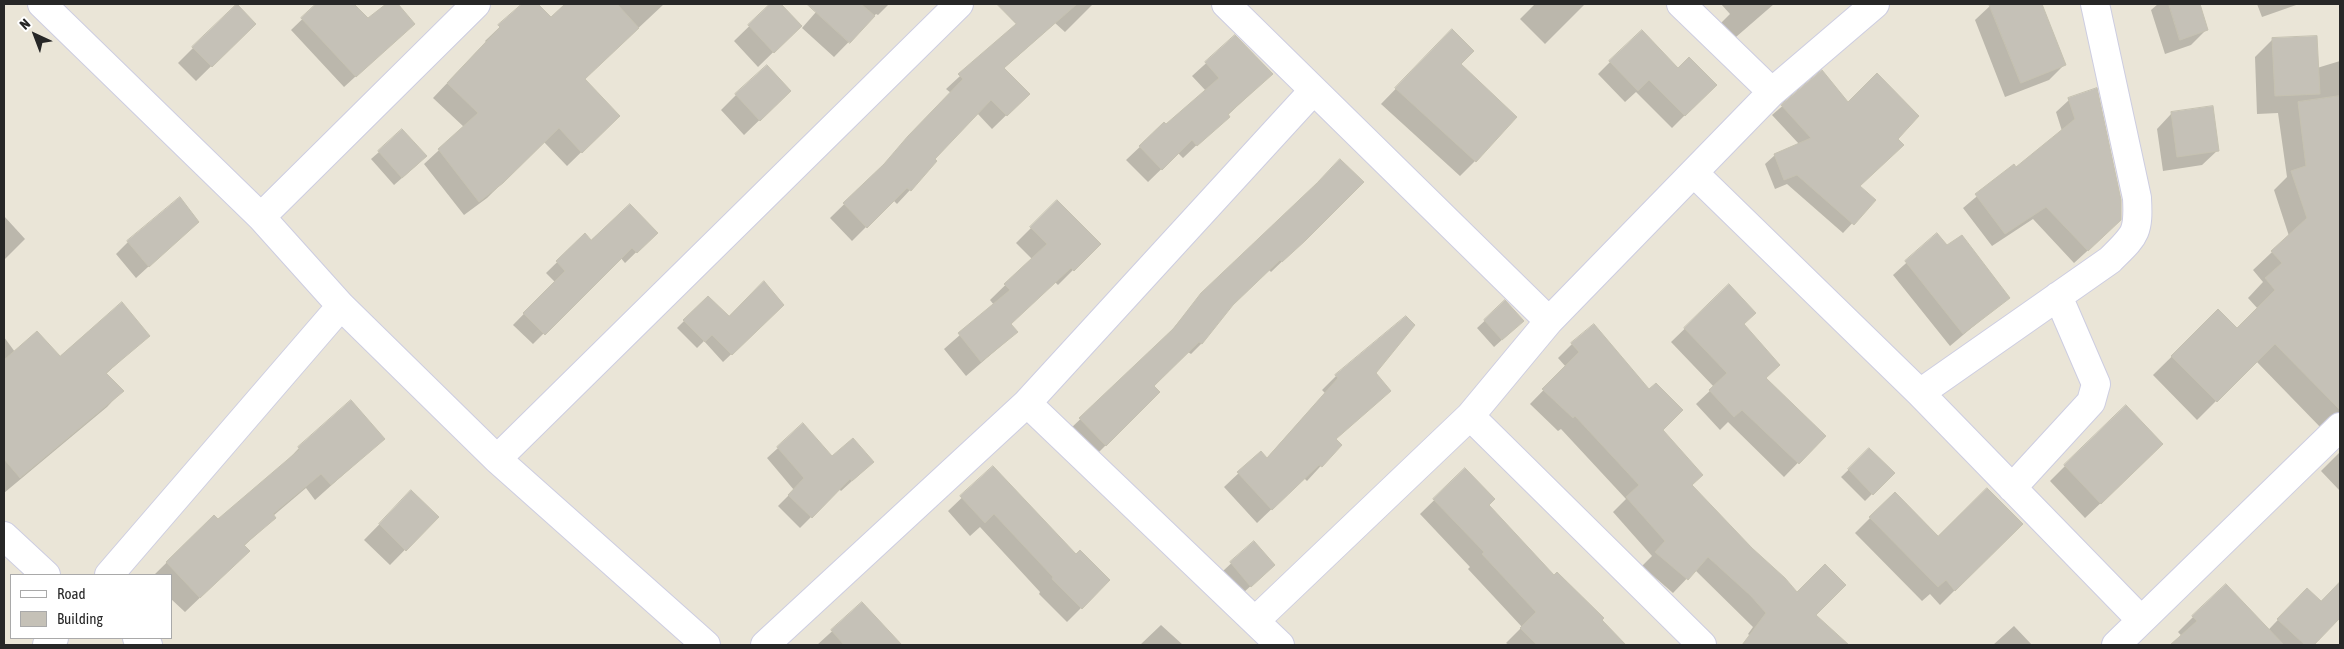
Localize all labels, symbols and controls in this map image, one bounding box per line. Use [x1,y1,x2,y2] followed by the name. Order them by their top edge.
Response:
[10,10,60,60] north arrow
[16,15,33,33] text: N
[10,574,172,639] legend
[57,585,86,602] text: Road
[57,610,103,627] text: Building

